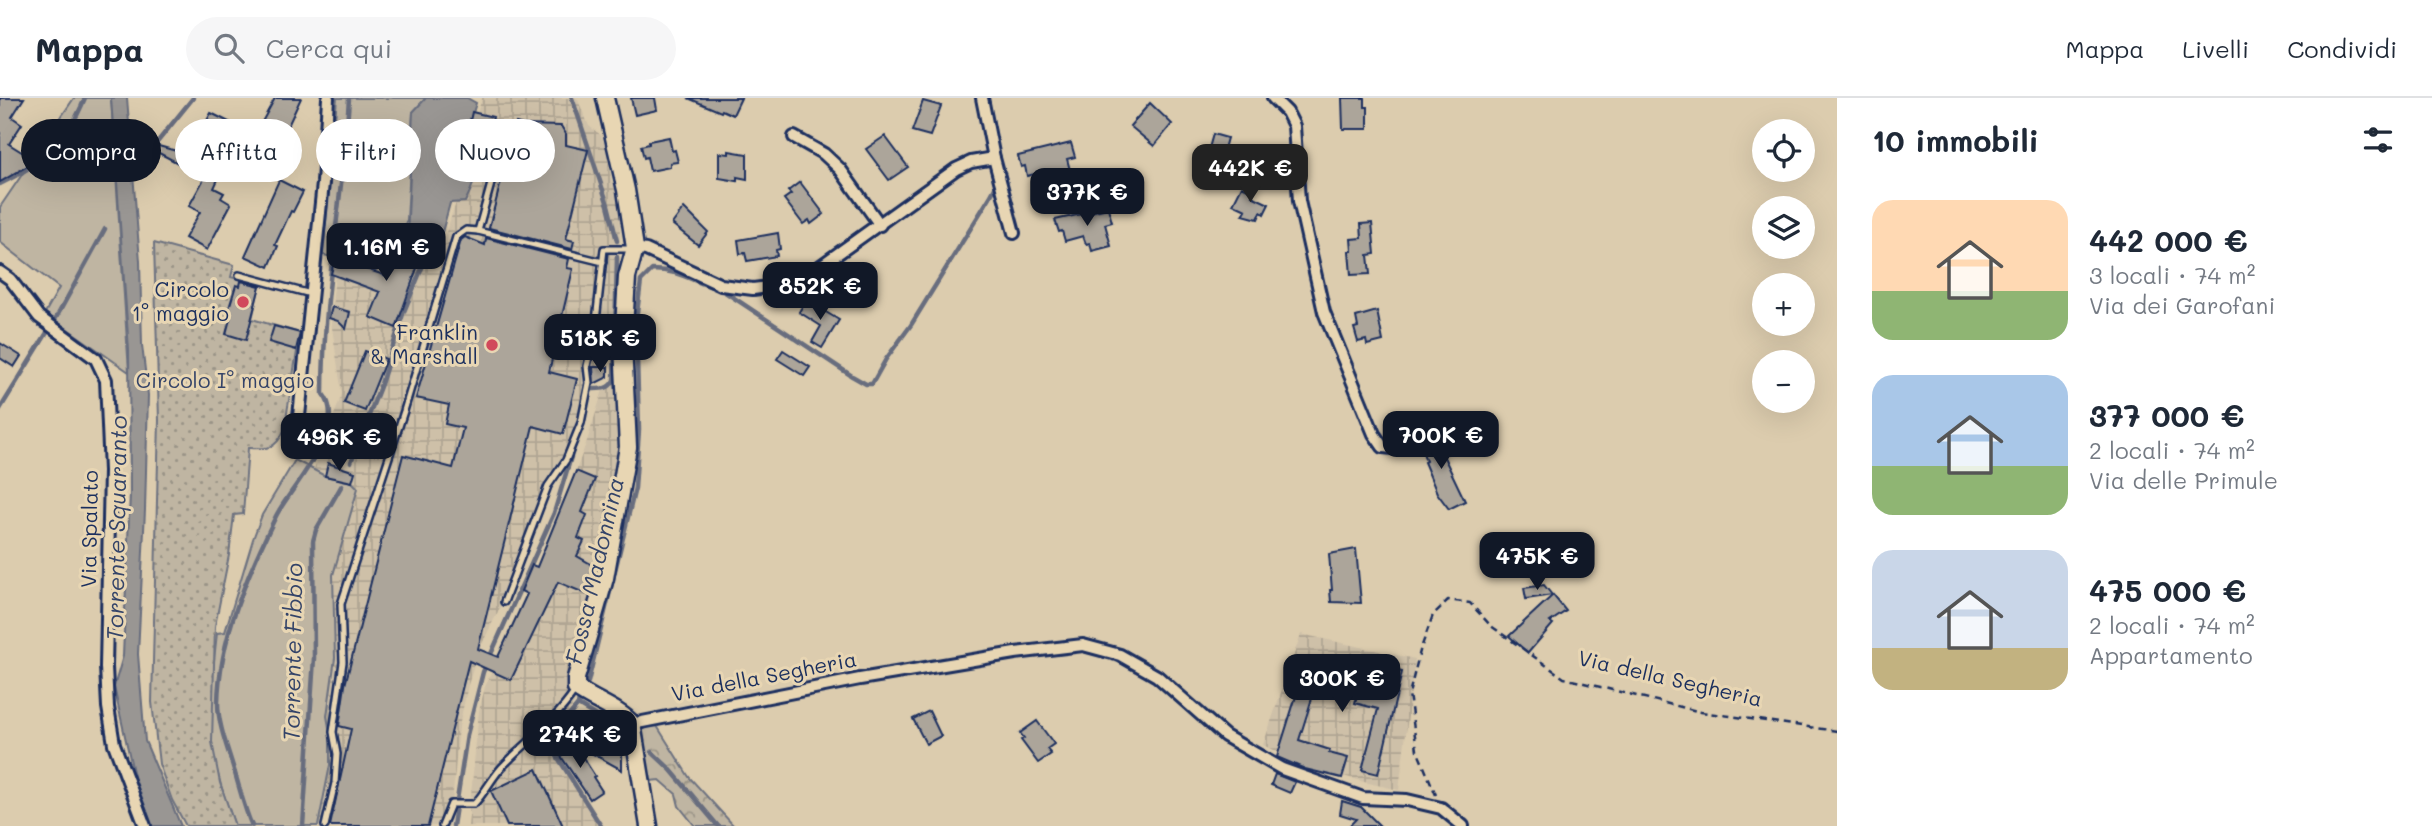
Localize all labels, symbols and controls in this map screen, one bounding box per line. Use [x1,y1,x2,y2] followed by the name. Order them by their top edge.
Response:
[186,17,676,80] search box
[35,27,144,70] text: Mappa
[210,29,248,67] icon: search
[266,31,392,65] text: Cerca qui
[2066,33,2144,64] text: Mappa
[2182,33,2249,64] text: Livelli
[2287,33,2397,64] text: Condividi
[21,119,161,182] chip: Compra
[175,119,302,182] chip: Affitta
[316,119,421,182] chip: Filtri
[435,119,555,182] chip: Nuovo
[1752,119,1815,413] map controls
[1752,119,1815,182] button: locate
[1872,120,2039,160] text: 10 immobili
[2359,121,2397,159] icon: filters
[1193,144,1307,204] pin: 442K €
[1208,152,1292,182] text: 442K €
[1030,169,1144,228] pin: 377K €
[1046,176,1128,206] text: 377K €
[1752,196,1815,259] button: layers
[2089,220,2248,260] text: 442 000 €
[321,223,451,283] pin: 1.16M €
[1928,228,2012,312] icon: home
[343,231,429,261] text: 1.16M €
[2089,260,2255,290] text: 3 locali · 74 m²
[763,262,877,322] pin: 852K €
[779,270,861,300] text: 852K €
[1752,273,1815,336] button: +
[132,275,229,326] place label: Circolo 1° maggio
[2089,290,2275,320] text: Via dei Garofani
[235,294,251,310] marker: Circolo 1° maggio
[543,314,657,374] pin: 518K €
[370,318,478,369] place label: Franklin & Marshall
[560,322,640,352] text: 518K €
[484,337,500,353] marker: Franklin & Marshall
[1752,350,1815,413] button: −
[136,366,314,393] park label: Circolo I° maggio
[2089,395,2244,435] text: 377 000 €
[1928,403,2012,487] icon: home
[1384,412,1498,471] pin: 700K €
[282,414,396,473] pin: 496K €
[99,415,133,641] water label: Torrente Squaranto
[1399,419,1483,449] text: 700K €
[297,421,381,451] text: 496K €
[2089,435,2255,465] text: 2 locali · 74 m²
[2089,465,2278,495] text: Via delle Primule
[74,470,103,588] street label: Via Spalato
[558,474,630,667] water label: Fossa Madonnina
[1480,532,1594,592] pin: 475K €
[1496,540,1578,570] text: 475K €
[275,563,309,741] water label: Torrente Fibbio
[2089,570,2246,610] text: 475 000 €
[1928,578,2012,662] icon: home
[2089,610,2255,640] text: 2 locali · 74 m²
[2089,640,2253,670] text: Appartamento
[1576,643,1765,712] street label: Via della Segheria
[669,644,859,707] street label: Via della Segheria
[1285,654,1399,714] pin: 300K €
[1299,662,1385,692] text: 300K €
[523,710,637,770] pin: 274K €
[539,718,621,748] text: 274K €

